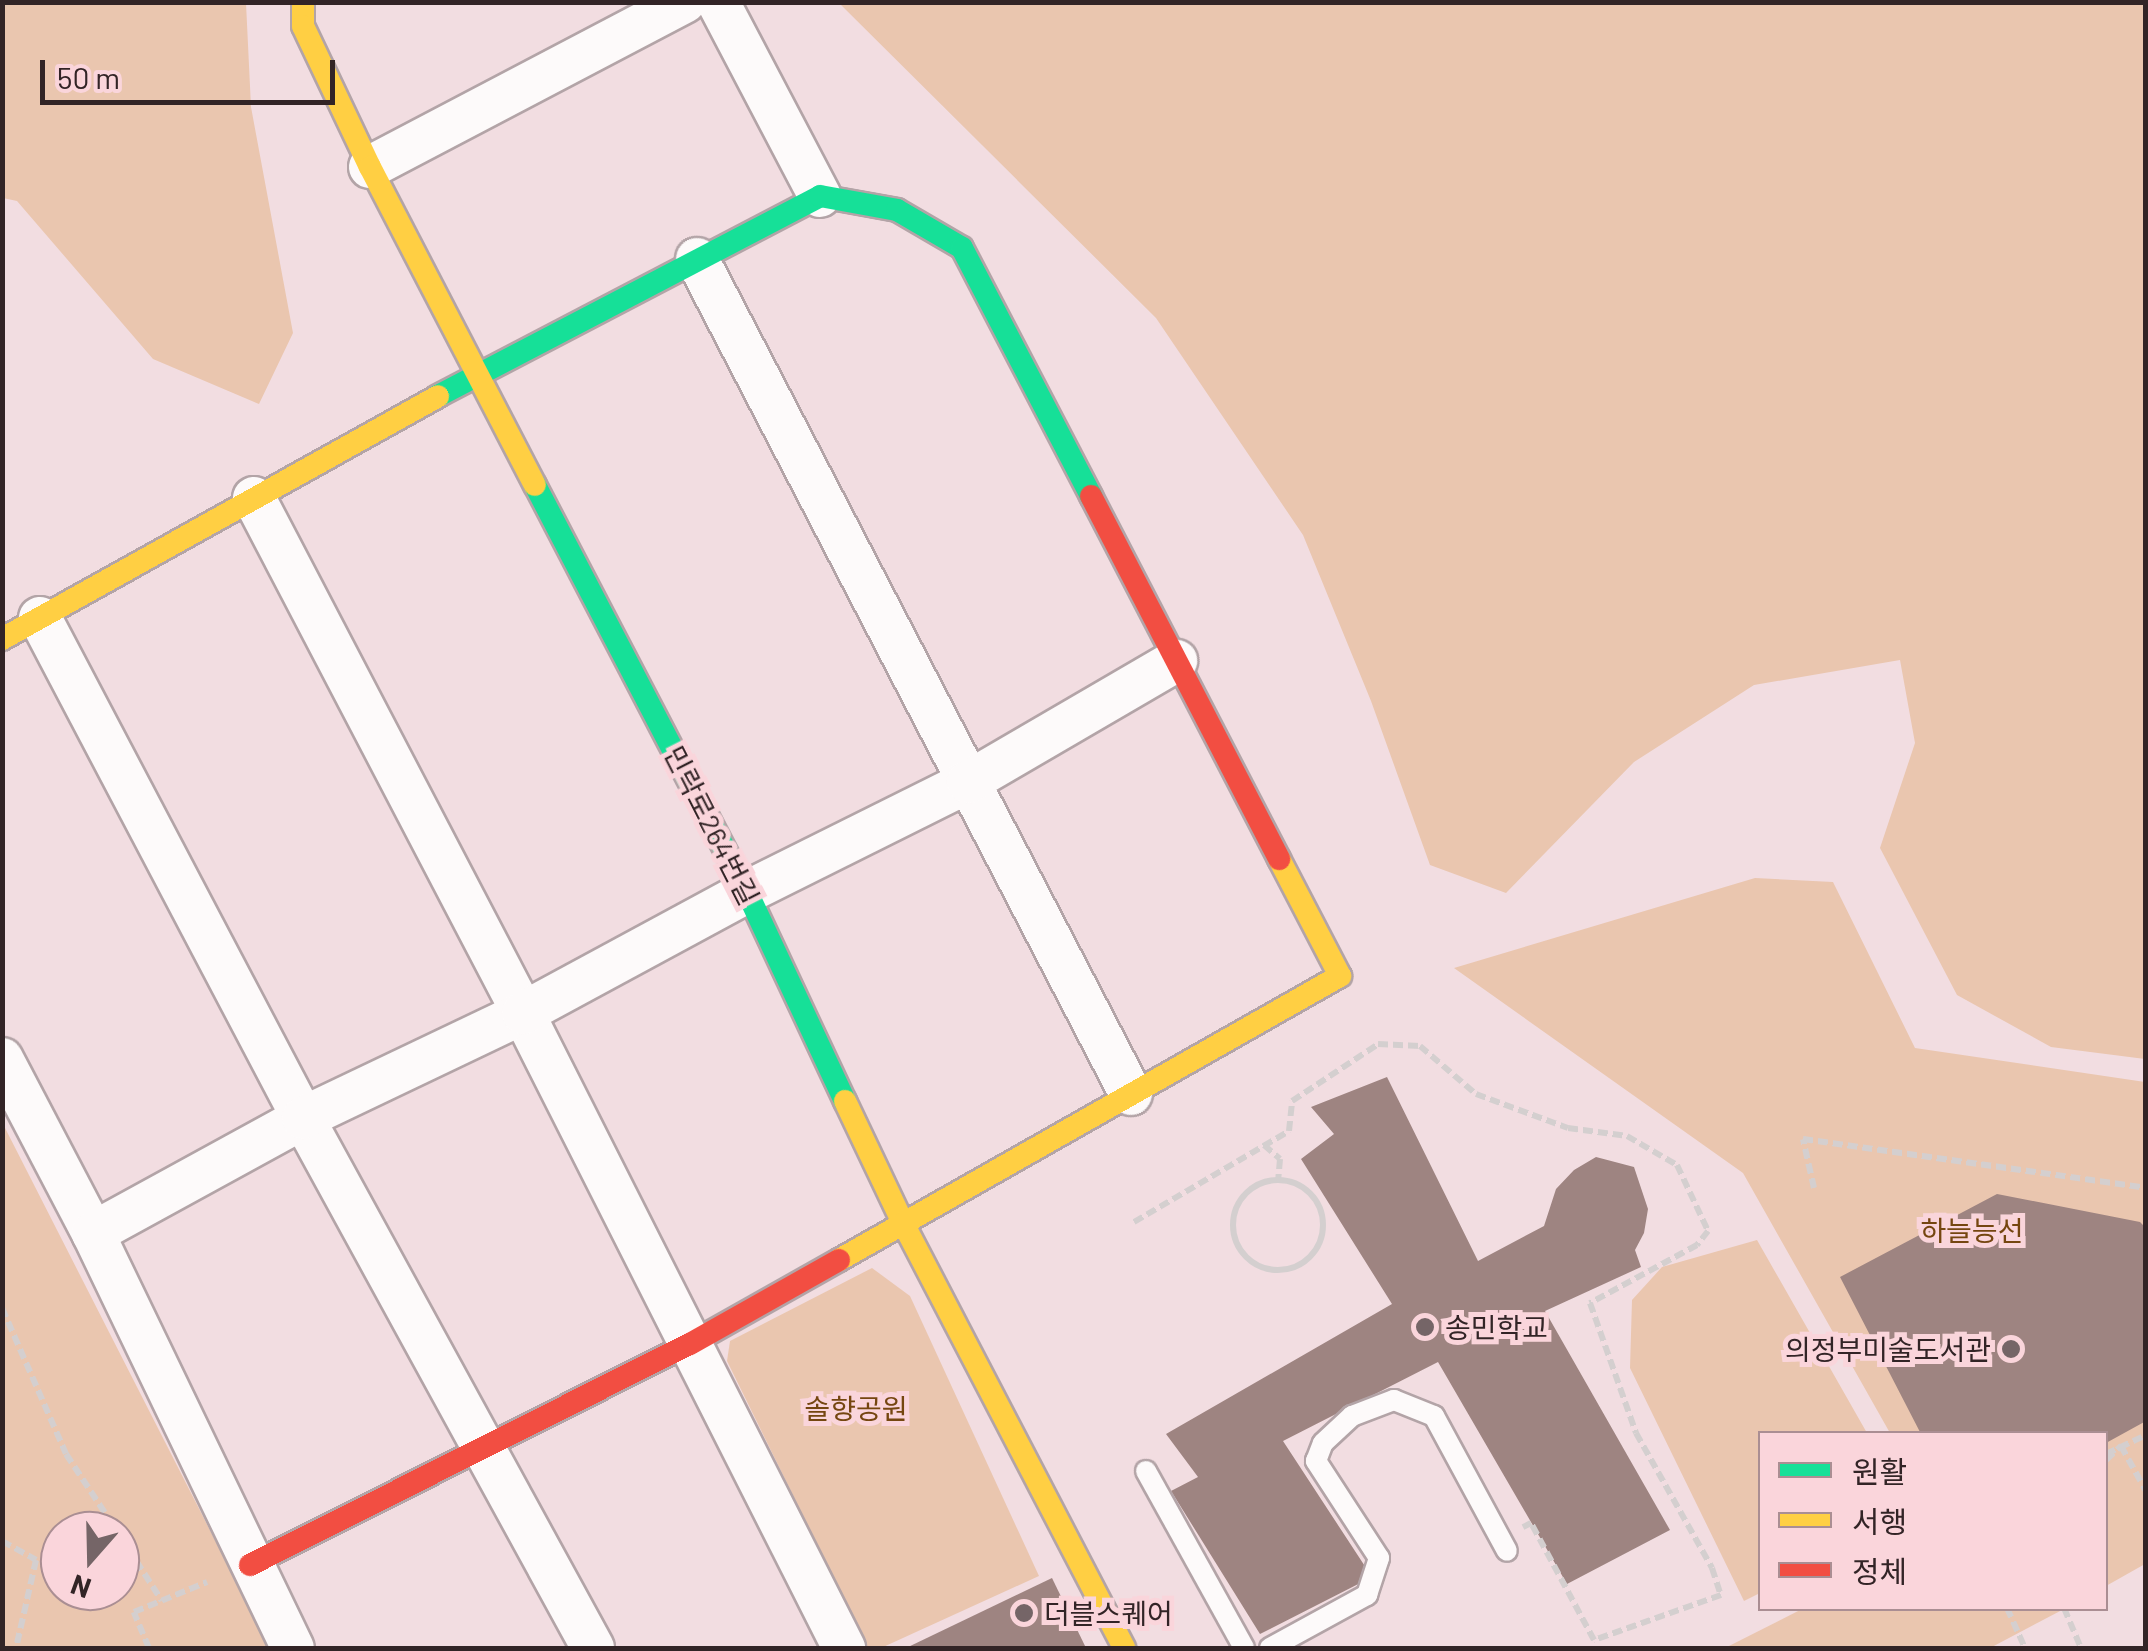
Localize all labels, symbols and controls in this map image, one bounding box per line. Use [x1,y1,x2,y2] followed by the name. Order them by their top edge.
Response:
[45,40,340,102] scale bar
[57,59,120,95] text: 50 m
[658,740,766,910] street label: 민락로264번길
[1920,1213,2024,1247] park label: 하늘능선
[1445,1310,1548,1344] place label: 송민학교
[1414,1316,1436,1338] marker: 송민학교
[1785,1332,1991,1366] place label: 의정부미술도서관
[2000,1338,2022,1360] marker: 의정부미술도서관
[804,1391,908,1425] park label: 솔향공원
[1758,1431,2108,1611] legend
[1852,1453,1907,1489] text: 원활
[1852,1503,1907,1539] text: 서행
[40,1511,140,1611] north arrow
[1852,1553,1907,1589] text: 정체
[66,1568,95,1606] text: N
[1044,1596,1173,1630] place label: 더블스퀘어
[1013,1602,1035,1624] marker: 더블스퀘어

